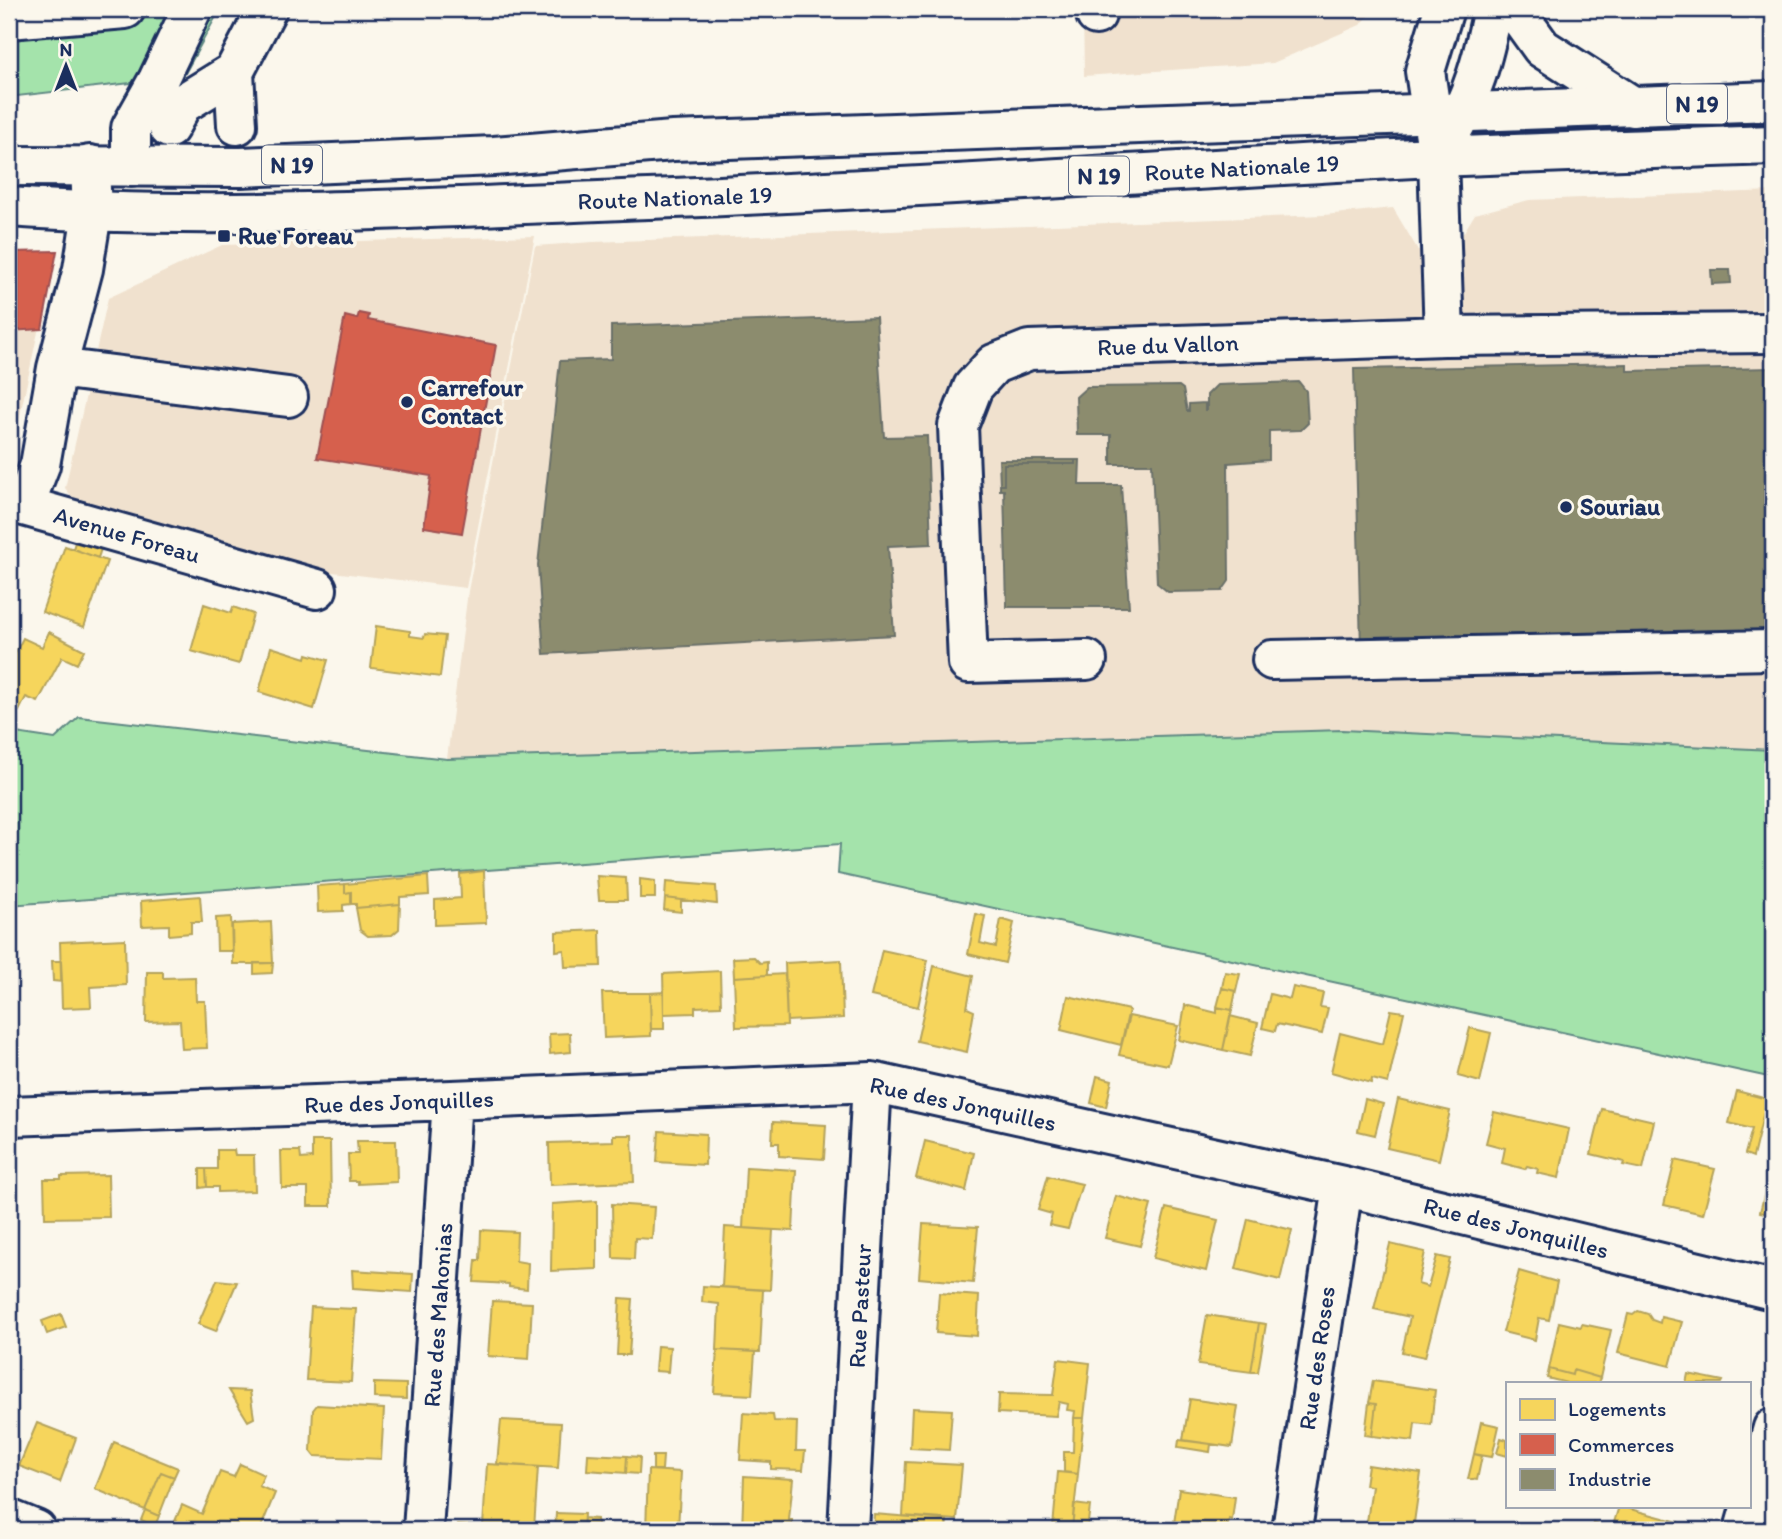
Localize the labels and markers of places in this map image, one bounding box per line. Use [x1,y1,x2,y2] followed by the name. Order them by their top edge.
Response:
[238,221,354,250] place label: Rue Foreau
[216,228,232,244] marker: Rue Foreau
[421,373,523,430] place label: Carrefour Contact
[399,394,415,410] marker: Carrefour Contact
[1580,492,1661,521] place label: Souriau
[1558,499,1574,515] marker: Souriau

